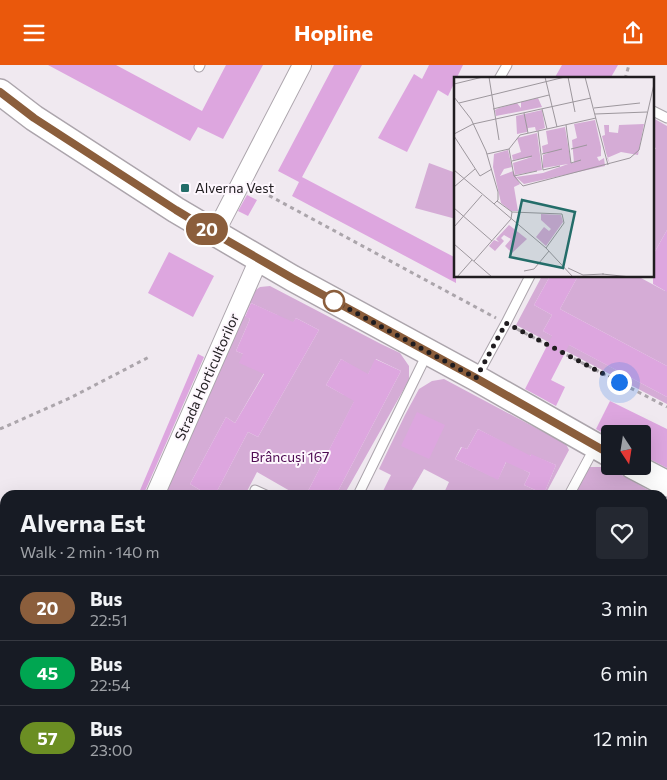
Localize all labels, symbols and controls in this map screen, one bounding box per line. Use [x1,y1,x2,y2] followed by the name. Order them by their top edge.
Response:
[20,19,48,47] icon: menu
[294,19,373,46] text: Hopline
[619,19,647,47] icon: share
[454,77,654,277] inset map
[195,179,275,196] place label: Alverna Vest
[179,182,191,194] marker: Alverna Vest
[184,213,230,245] line badge: 20
[196,218,218,240] text: 20
[323,290,345,312] unlabelled marker
[171,310,242,443] street label: Strada Horticultorilor
[607,370,632,395] your location
[601,425,651,475] north arrow
[601,425,651,475] map controls
[251,448,329,466] park label: Brâncuși 167
[596,507,648,559] button: heart
[20,508,145,537] text: Alverna Est
[20,542,159,561] text: Walk · 2 min · 140 m
[90,587,122,610] text: Bus
[36,597,59,619] text: 20
[601,597,648,620] text: 3 min
[90,610,128,629] text: 22:51
[90,652,122,675] text: Bus
[37,662,58,684] text: 45
[600,662,648,685] text: 6 min
[90,675,130,694] text: 22:54
[90,717,122,740] text: Bus
[37,727,58,749] text: 57
[593,727,648,750] text: 12 min
[90,740,133,759] text: 23:00

